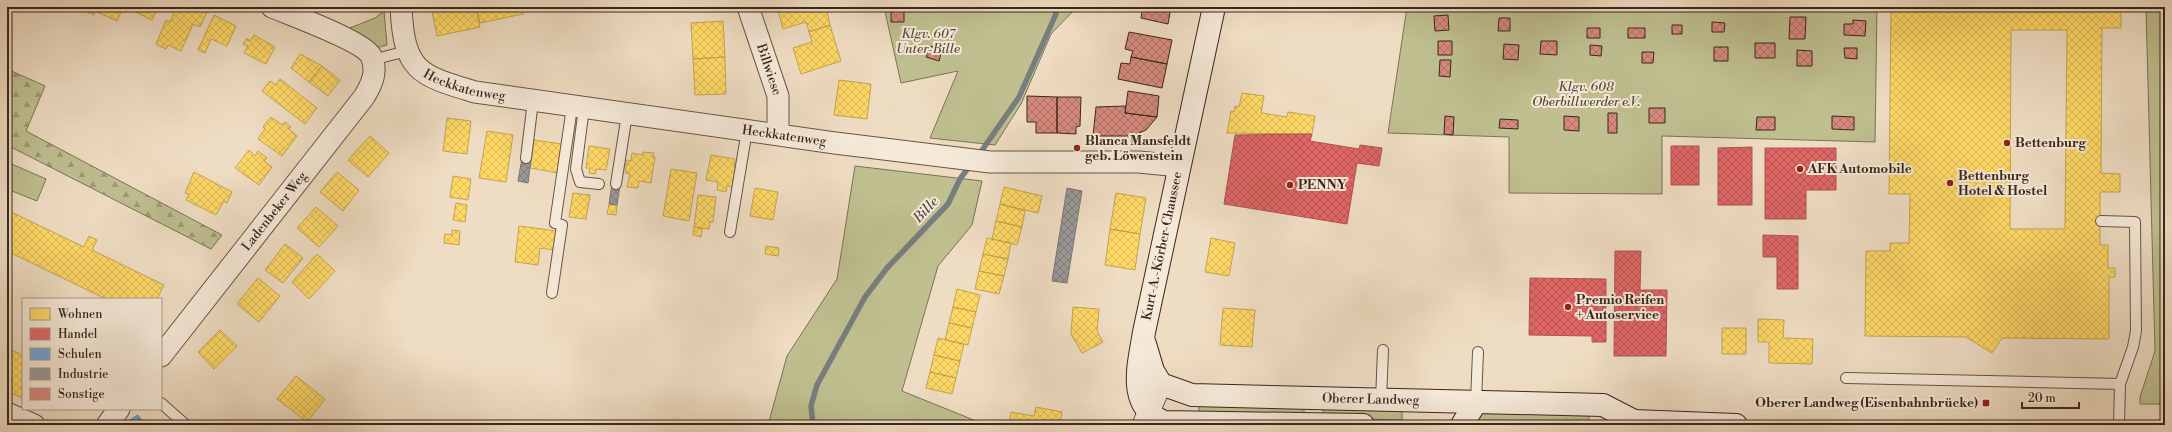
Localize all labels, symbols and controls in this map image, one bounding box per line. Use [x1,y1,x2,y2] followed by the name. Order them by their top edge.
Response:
[896,26,960,57] park label: Klgv. 607 Unter-Bille
[753,41,785,98] street label: Billwiese
[420,66,507,104] street label: Heckkatenweg
[1532,79,1640,110] park label: Klgv. 608 Oberbillwerder e.V.
[741,122,828,150] street label: Heckkatenweg
[1085,133,1191,164] place label: Blanca Mansfeldt geb. Löwenstein
[2015,135,2087,151] place label: Bettenburg
[2002,138,2012,148] marker: Bettenburg
[1072,143,1082,153] marker: Blanca Mansfeldt geb. Löwenstein
[1807,161,1912,177] place label: AFK Automobile
[1795,164,1805,174] marker: AFK Automobile
[238,168,311,254] street label: Ladenbeker Weg
[1958,168,2048,199] place label: Bettenburg Hotel & Hostel
[1138,170,1186,322] street label: Kurt-A.-Körber-Chaussee
[1298,177,1347,193] place label: PENNY
[1945,178,1955,188] marker: Bettenburg Hotel & Hostel
[1285,180,1295,190] marker: PENNY
[909,193,943,228] water label: Bille
[1576,292,1664,323] place label: Premio Reifen + Autoservice
[22,298,162,410] legend
[1563,302,1573,312] marker: Premio Reifen + Autoservice
[57,307,102,322] text: Wohnen
[58,327,98,342] text: Handel
[58,347,102,362] text: Schulen
[58,367,108,382] text: Industrie
[2022,384,2079,410] scale bar
[58,387,104,402] text: Sonstige
[1322,390,1420,409] street label: Oberer Landweg
[2028,391,2056,406] text: 20 m
[1755,395,1978,411] place label: Oberer Landweg (Eisenbahnbrücke)
[1981,398,1991,408] marker: Oberer Landweg (Eisenbahnbrücke)

